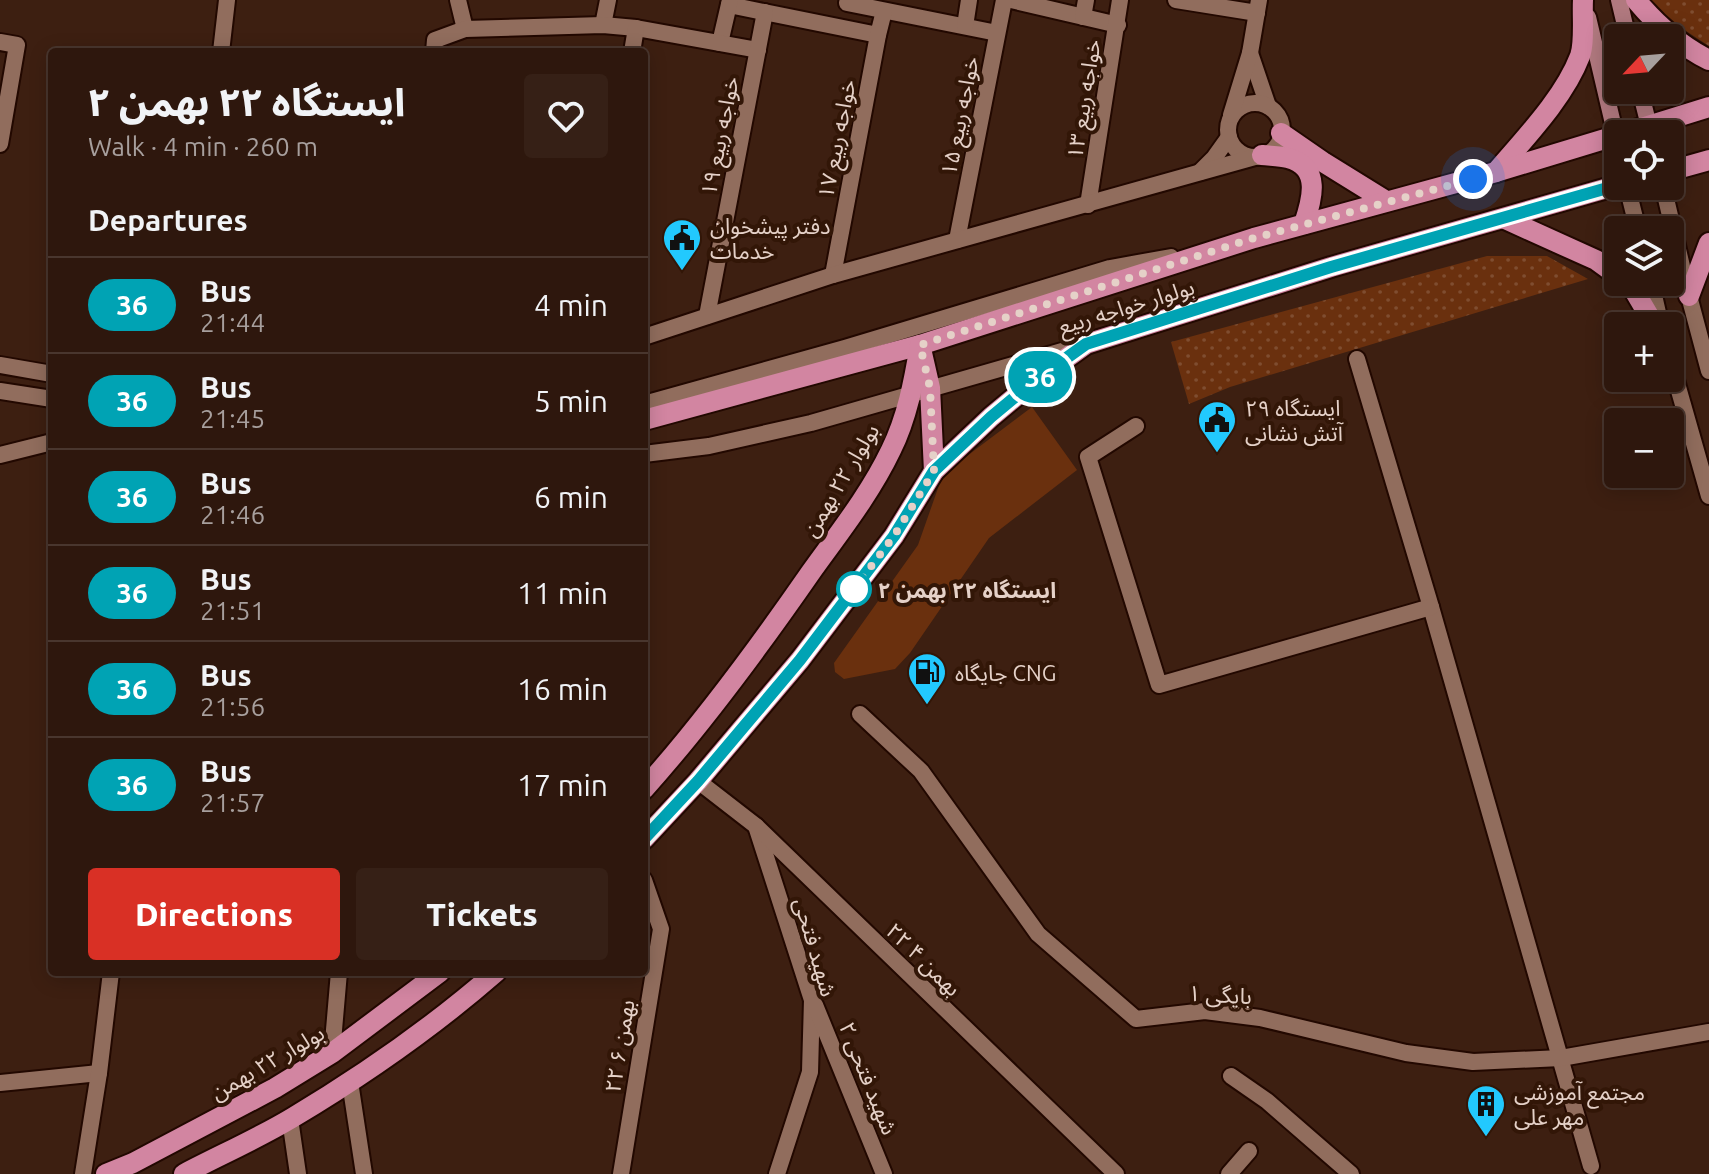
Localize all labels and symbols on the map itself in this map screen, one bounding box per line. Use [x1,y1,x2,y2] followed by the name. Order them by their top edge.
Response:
[1604,24,1684,104] north arrow
[1061,37,1110,161] street label: خواجه ربیع ۱۳
[935,54,988,179] street label: خواجه ربیع ۱۵
[695,74,748,199] street label: خواجه ربیع ۱۹
[812,77,865,202] street label: خواجه ربیع ۱۷
[1453,159,1493,199] your location
[710,213,830,263] place label: دفتر پیشخوان خدمات
[661,217,703,272] public building icon: دفتر پیشخوان خدمات
[1055,273,1199,343] street label: بولوار خواجه ربیع
[1004,351,1076,403] line badge: 36
[1245,395,1344,446] place label: ایستگاه ۲۹ آتش نشانی
[1196,399,1238,454] public building icon: ایستگاه ۲۹ آتش نشانی
[797,419,885,542] street label: بولوار ۲۲ بهمن
[837,572,871,606] marker: ایستگاه ۲۲ بهمن ۲
[878,577,1056,603] place label: ایستگاه ۲۲ بهمن ۲
[906,651,948,706] fuel station icon: جایگاه CNG
[955,660,1056,685] place label: جایگاه CNG
[789,895,842,1000] street label: شهید فتحی
[881,917,966,1001] street label: ۲۲ بهمن ۴
[1187,980,1253,1009] street label: بایگی ۱
[599,998,640,1094] street label: ۲۲ بهمن ۶
[834,1018,903,1138] street label: شهید فتحی ۲
[206,1019,329,1106] street label: بولوار ۲۲ بهمن
[1514,1079,1645,1130] place label: مجتمع آموزشی مهر علی
[1465,1083,1507,1138] building icon: مجتمع آموزشی مهر علی

